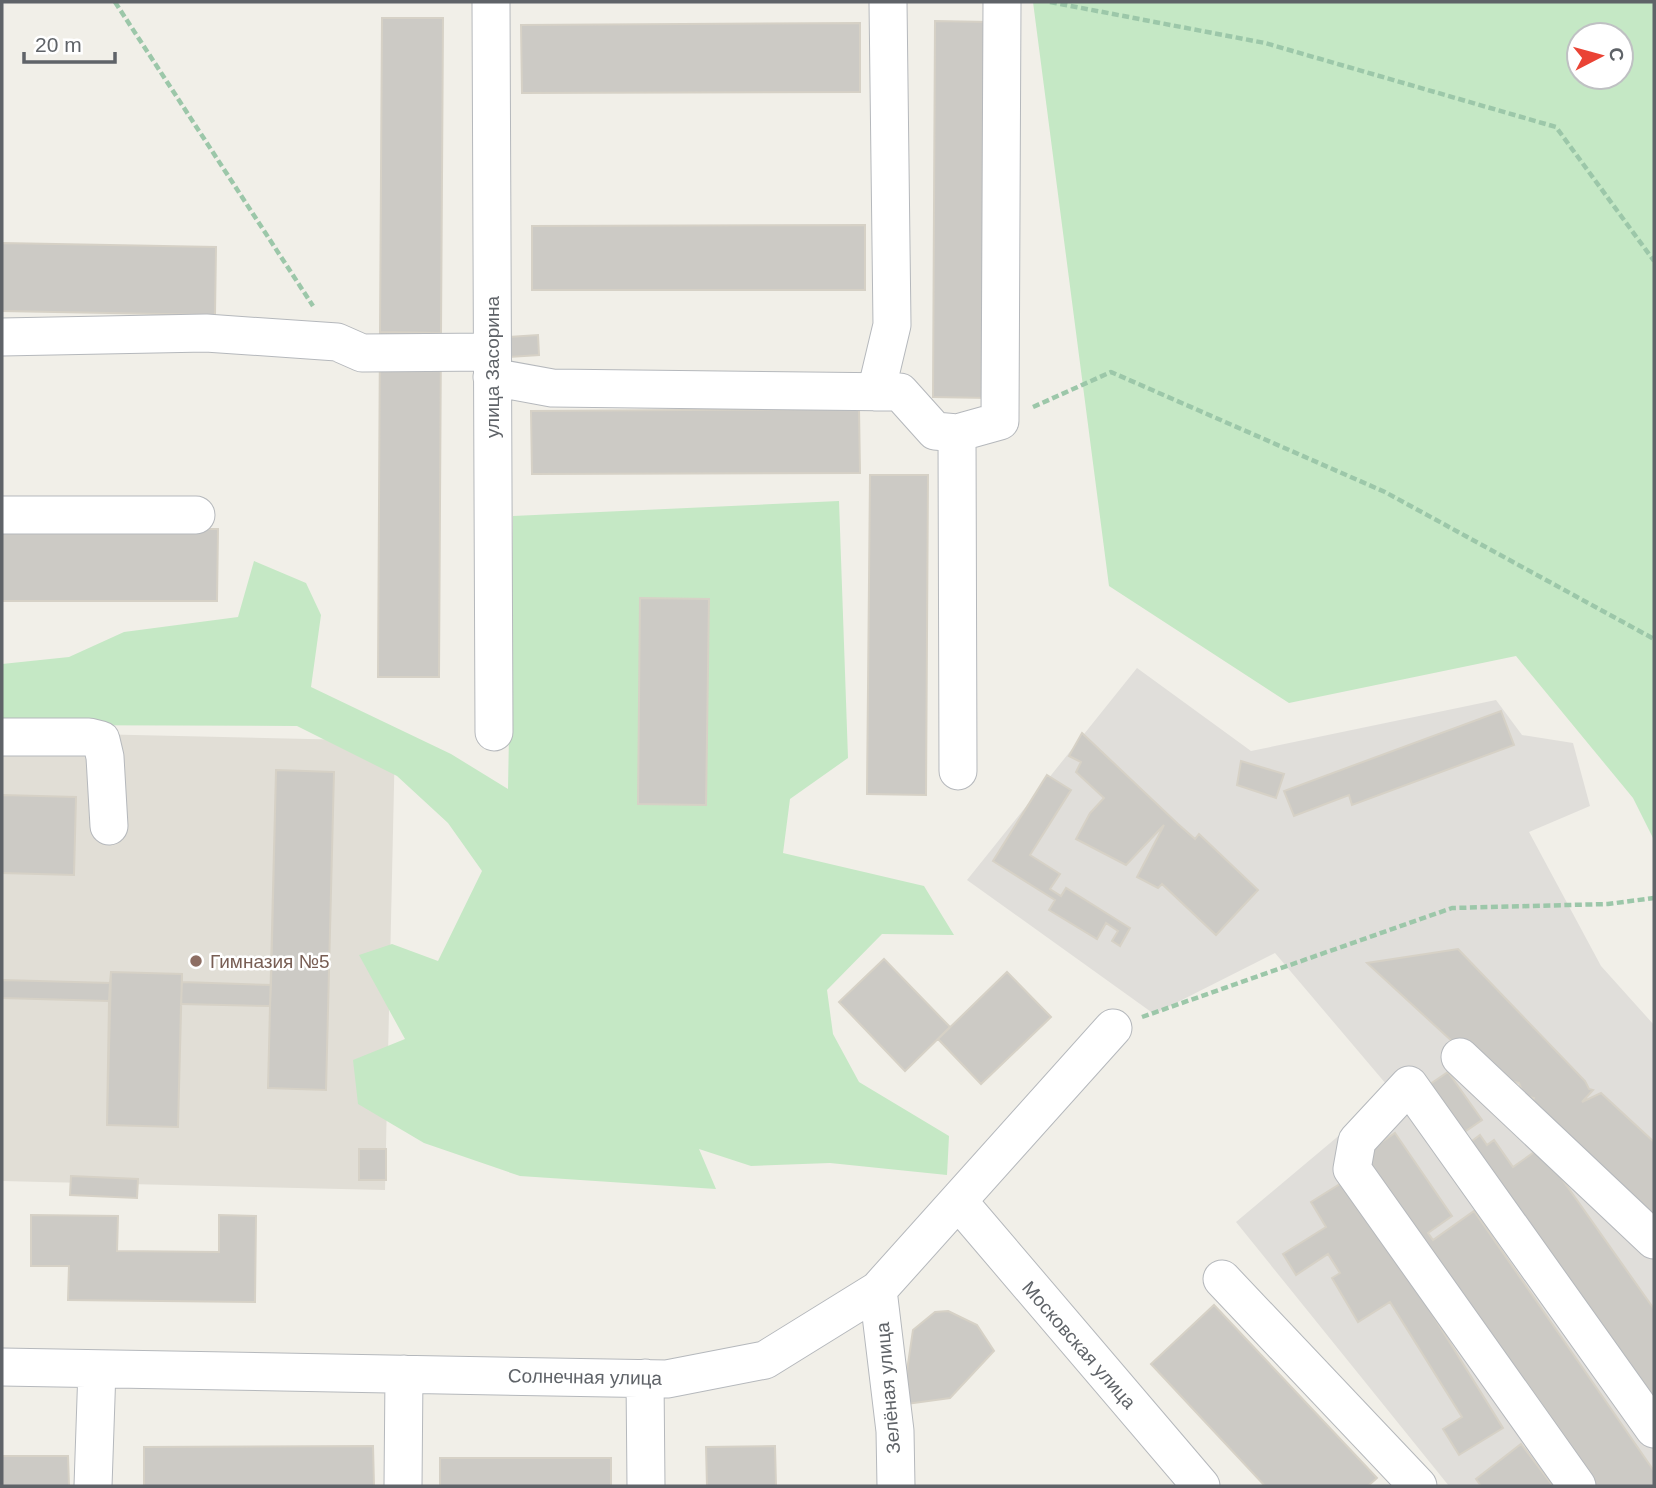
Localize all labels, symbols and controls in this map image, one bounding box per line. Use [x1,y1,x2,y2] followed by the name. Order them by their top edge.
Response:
[24,21,116,65] scale bar
[1565,21,1635,91] north arrow
[35,33,82,56] text: 20 m
[1605,46,1628,62] text: С
[482,296,503,438] street label: улица Засорина
[210,951,330,972] place label: Гимназия №5
[188,953,204,969] marker: Гимназия №5
[1018,1277,1140,1413] street label: Московская улица
[872,1321,904,1455] street label: Зелёная улица
[508,1365,663,1389] street label: Солнечная улица

